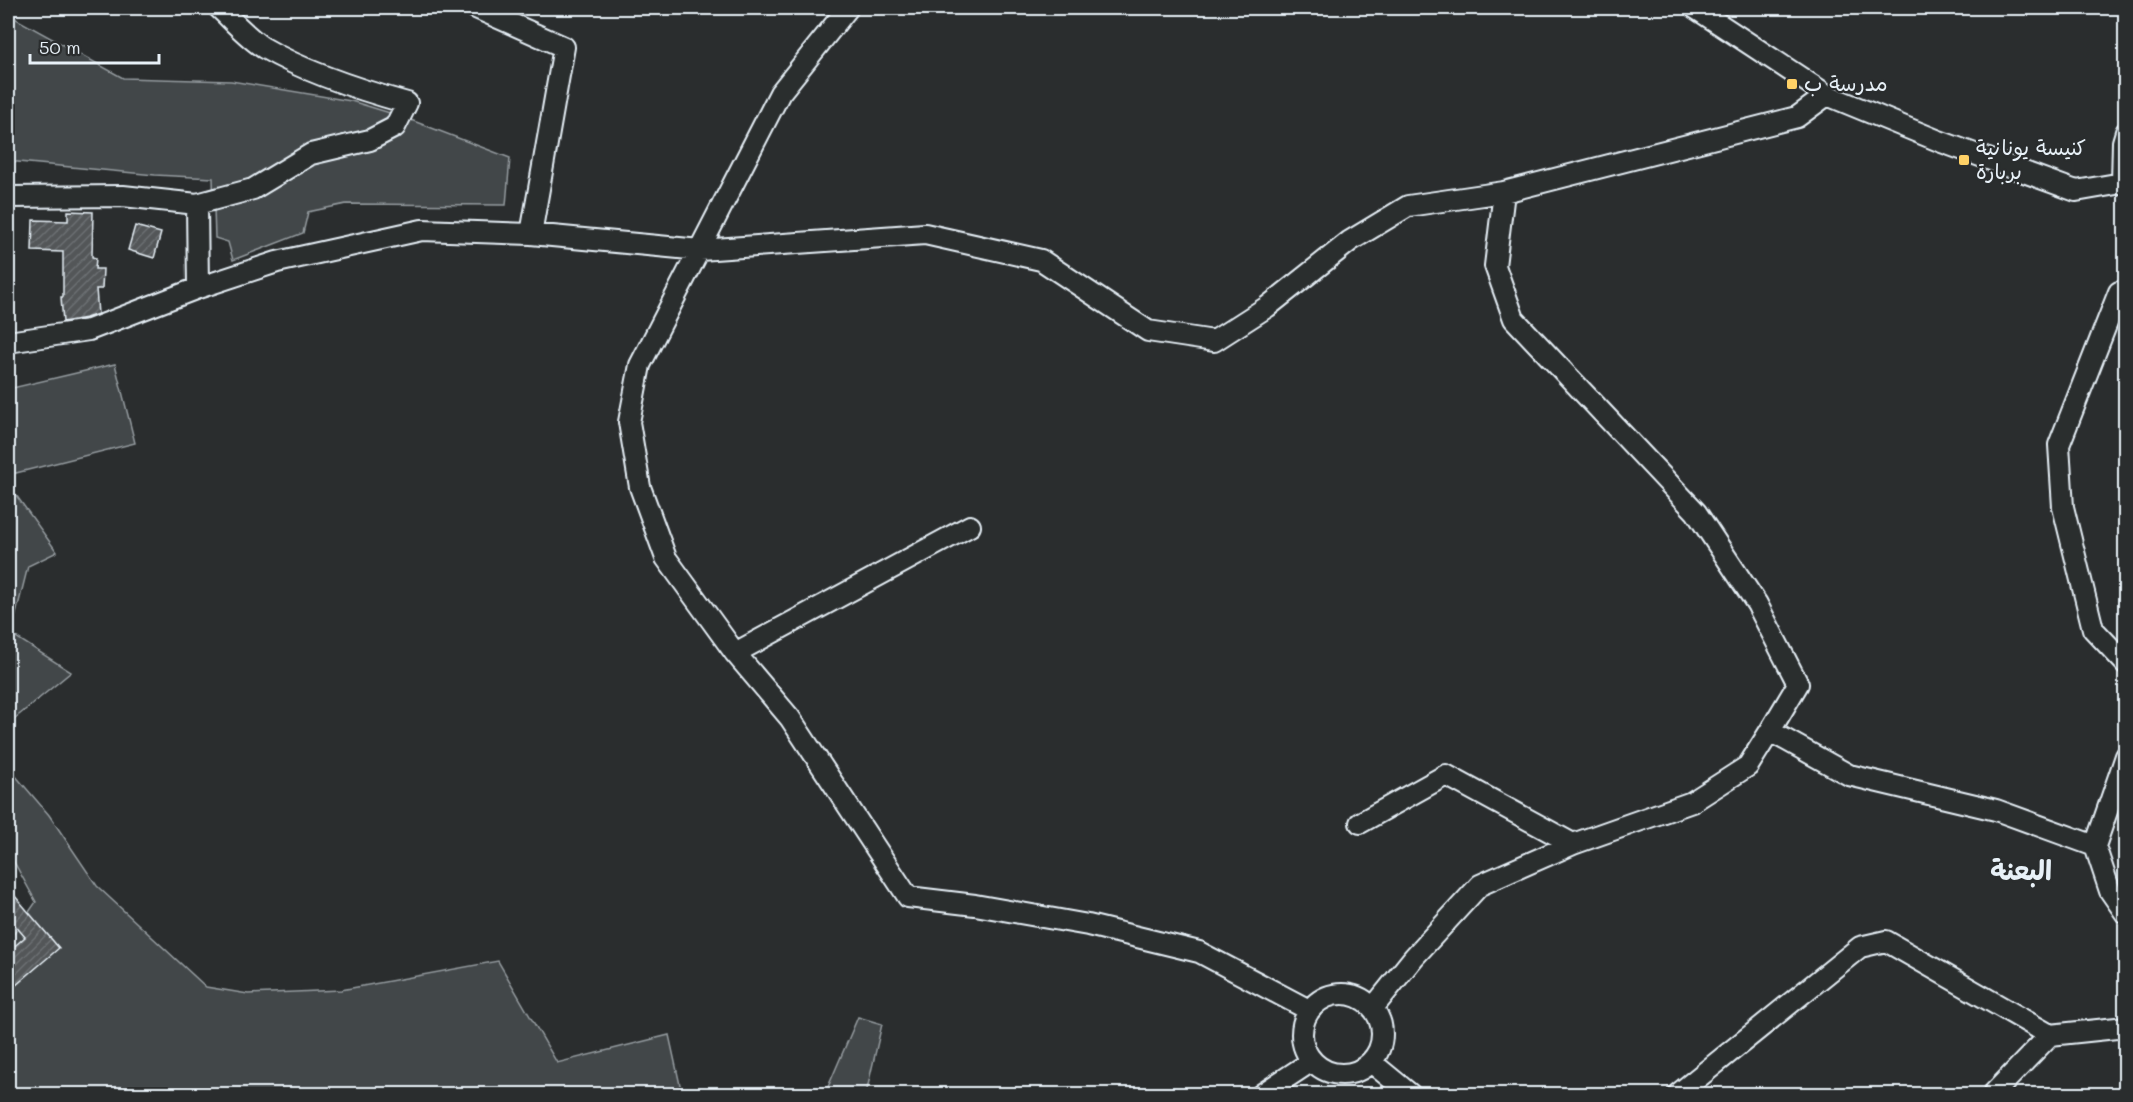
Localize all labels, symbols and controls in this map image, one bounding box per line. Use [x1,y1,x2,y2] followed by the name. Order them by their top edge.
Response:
[30,27,159,65] scale bar
[39,35,81,59] text: 50 m
[1804,69,1888,97] place label: مدرسة ب
[1785,77,1799,91] marker: مدرسة ب
[1976,133,2086,185] place label: كنيسة يونانية بربارة
[1957,153,1971,167] marker: كنيسة يونانية بربارة
[1990,852,2052,888] district label: البعنة

